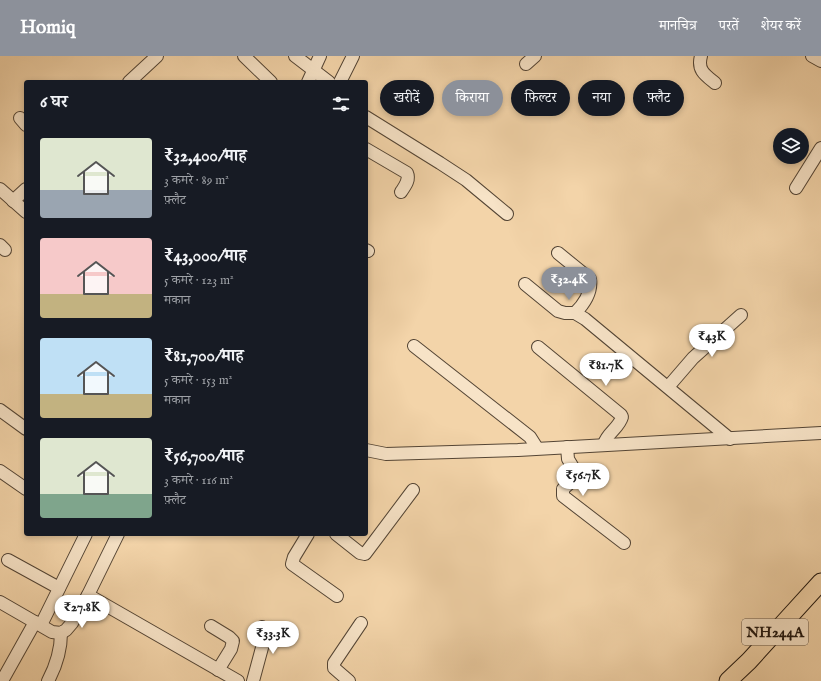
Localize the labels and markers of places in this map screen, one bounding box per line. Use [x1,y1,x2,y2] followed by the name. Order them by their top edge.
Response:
[536,267,602,301] pin: ₹32.4K
[688,324,736,358] pin: ₹43K
[573,353,639,387] pin: ₹81.7K
[550,463,616,497] pin: ₹56.7K
[49,595,115,629] pin: ₹27.8K
[240,621,306,655] pin: ₹33.3K

